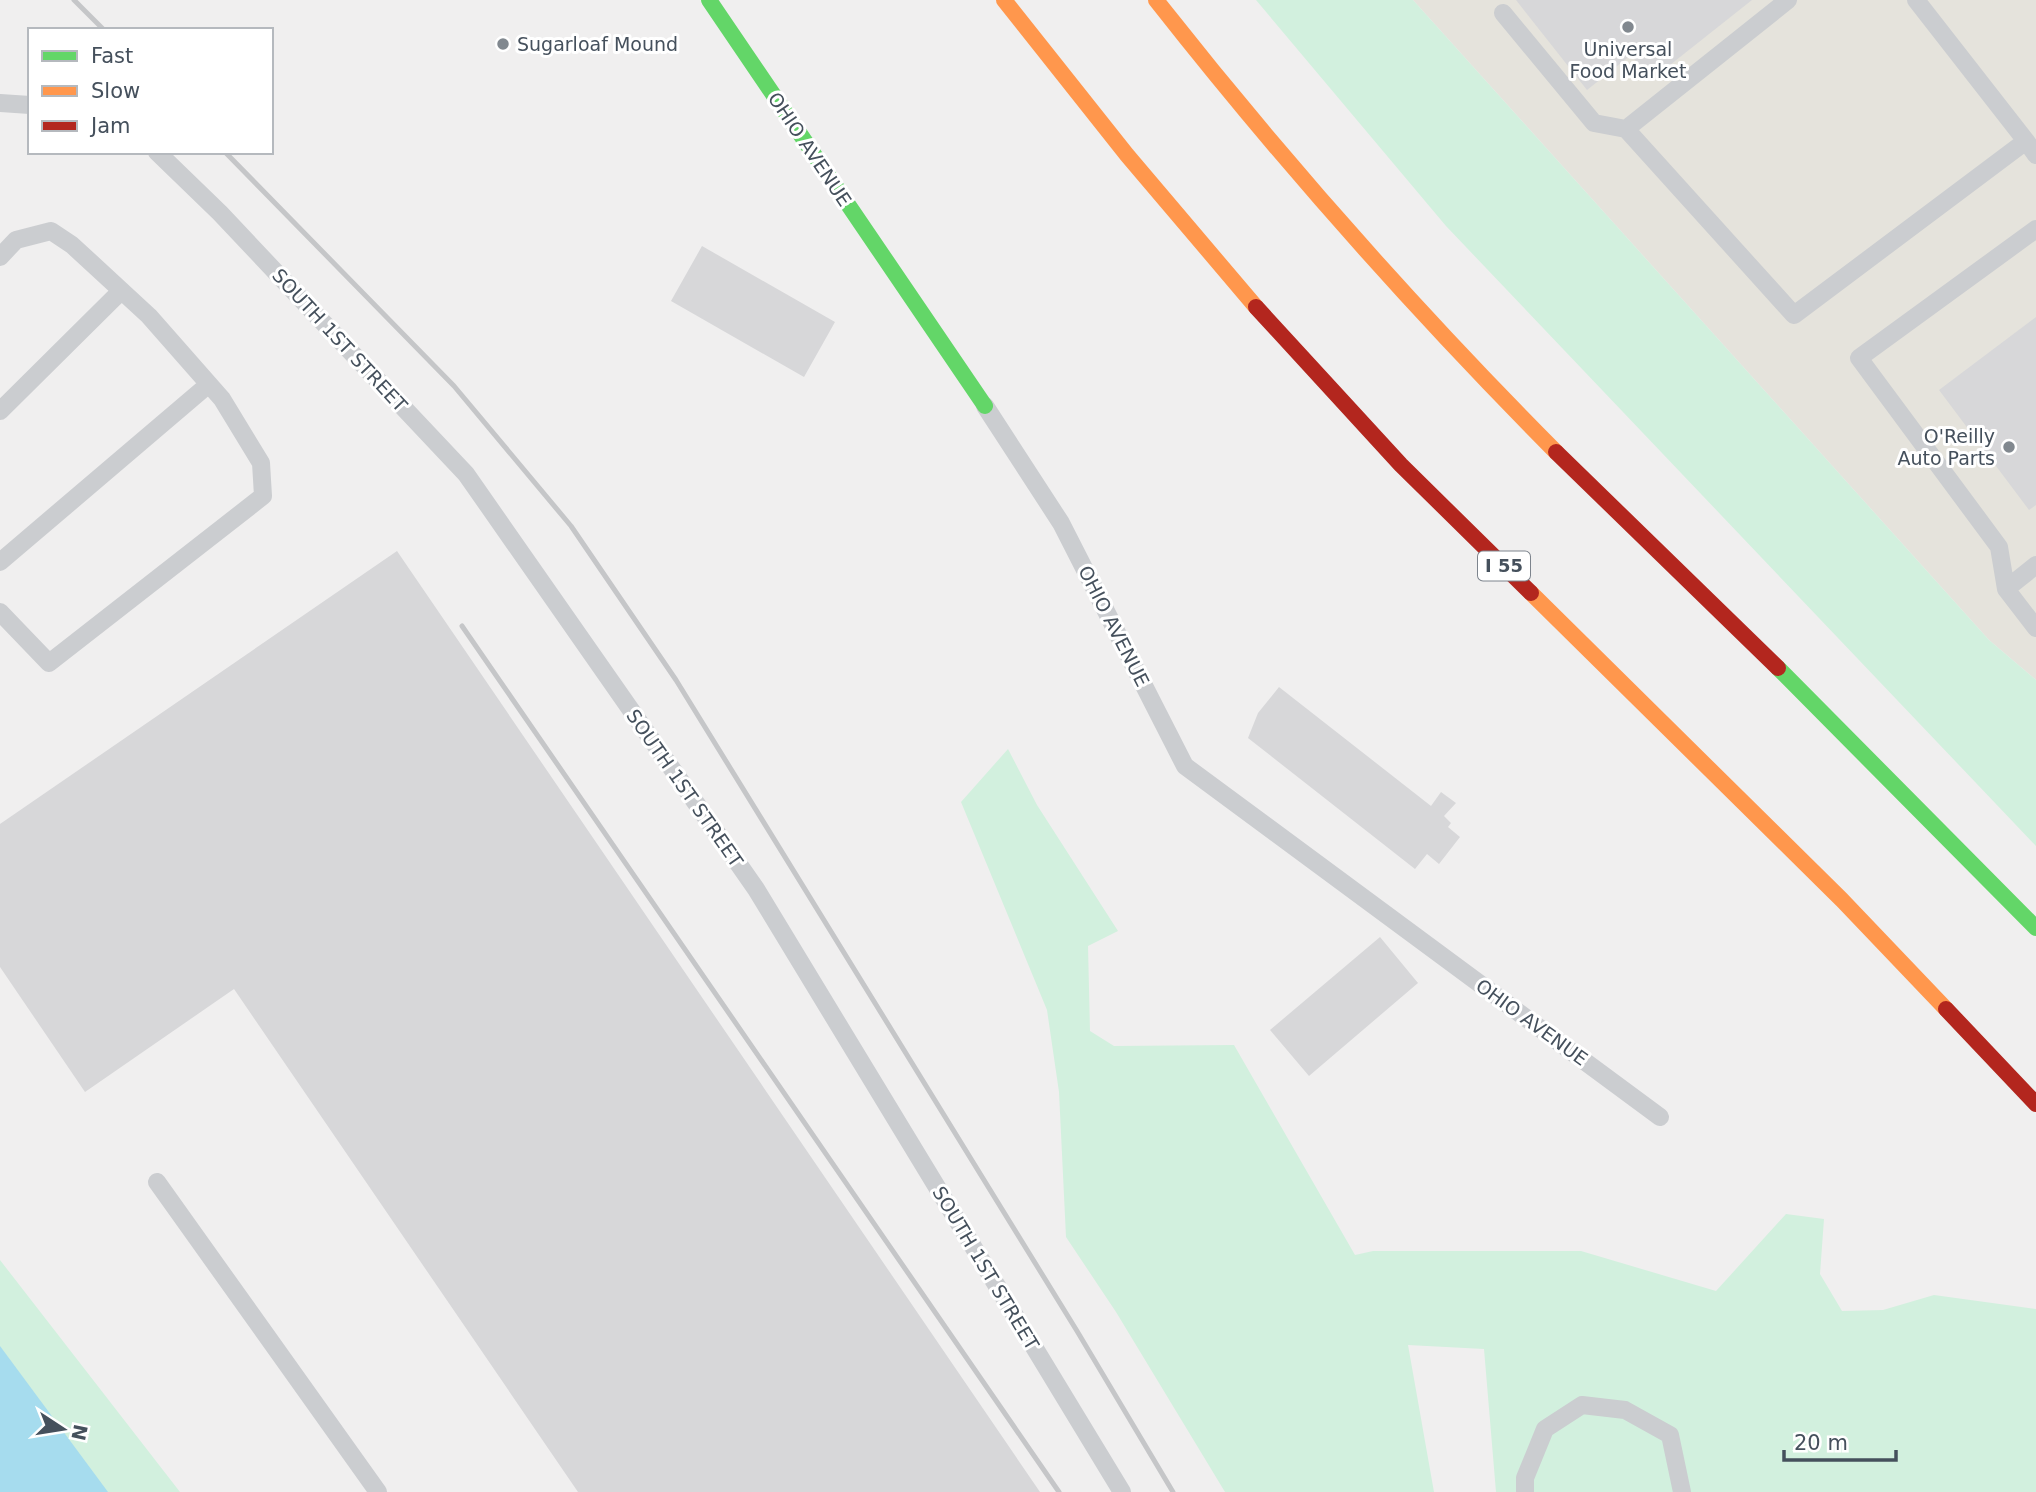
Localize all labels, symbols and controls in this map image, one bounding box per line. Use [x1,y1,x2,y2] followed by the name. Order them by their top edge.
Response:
[1620,19,1636,35] marker: Universal Food Market
[28,28,273,154] legend
[517,33,678,55] place label: Sugarloaf Mound
[495,36,511,52] marker: Sugarloaf Mound
[1570,38,1686,82] place label: Universal Food Market
[91,44,133,68] text: Fast
[91,79,140,103] text: Slow
[764,88,856,210] street label: OHIO AVENUE
[89,114,131,138] text: Jam
[268,264,412,416] street label: SOUTH 1ST STREET
[1897,425,1995,469] place label: O'Reilly Auto Parts
[2001,439,2017,455] marker: O'Reilly Auto Parts
[1478,552,1530,580] road number: I 55
[1074,562,1154,690] street label: OHIO AVENUE
[622,705,748,871] street label: SOUTH 1ST STREET
[1472,974,1592,1070] street label: OHIO AVENUE
[928,1182,1044,1354] street label: SOUTH 1ST STREET
[28,1394,98,1464] north arrow
[1784,1418,1896,1462] scale bar
[67,1422,92,1443] text: N
[1794,1431,1848,1455] text: 20 m

